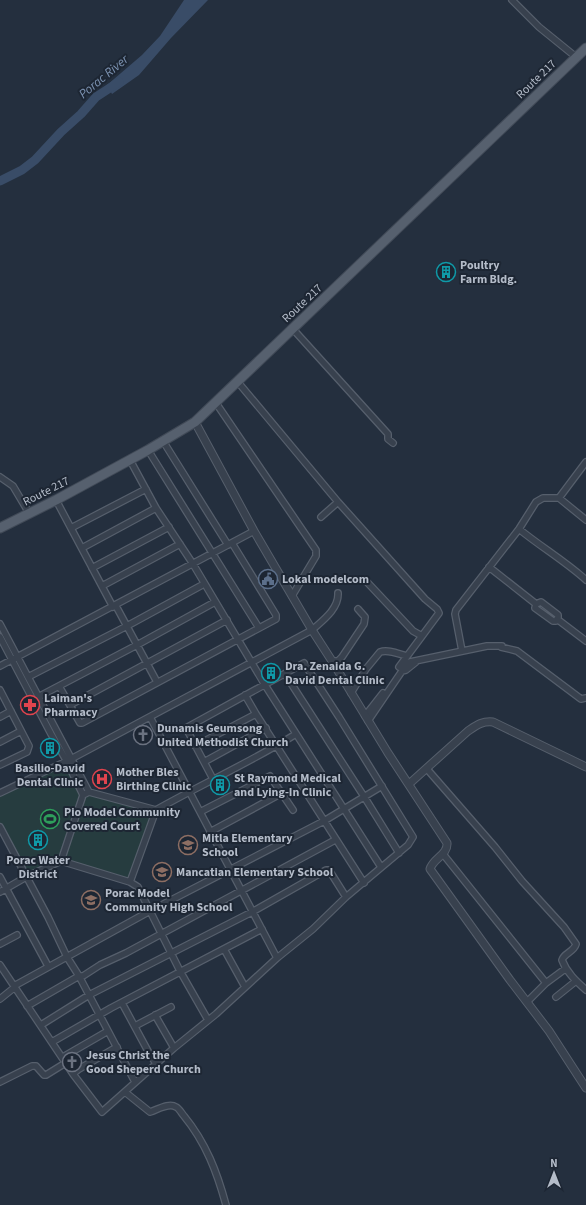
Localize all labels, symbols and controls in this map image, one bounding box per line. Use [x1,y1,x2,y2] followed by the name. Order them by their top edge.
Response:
[75,50,133,103] water label: Porac River
[512,56,560,103] street label: Route 217
[460,257,517,288] place label: Poultry Farm Bldg.
[435,261,457,283] building icon: Poultry Farm Bldg.
[278,280,326,327] street label: Route 217
[20,473,72,510] street label: Route 217
[257,568,279,590] public building icon: Lokal modelcom
[282,571,369,588] place label: Lokal modelcom
[285,658,385,689] place label: Dra. Zenaida G. David Dental Clinic
[260,662,282,684] building icon: Dra. Zenaida G. David Dental Clinic
[44,690,98,721] place label: Laiman's Pharmacy
[19,694,41,716] pharmacy icon: Laiman's Pharmacy
[157,720,289,751] place label: Dunamis Geumsong United Methodist Church
[132,724,154,746] church icon: Dunamis Geumsong United Methodist Church
[39,737,61,759] building icon: Basilio-David Dental Clinic
[15,760,85,791] place label: Basilio-David Dental Clinic
[116,764,192,795] place label: Mother Bles Birthing Clinic
[91,768,113,790] hospital icon: Mother Bles Birthing Clinic
[234,770,342,801] place label: St Raymond Medical and Lying-In Clinic
[209,774,231,796] building icon: St Raymond Medical and Lying-In Clinic
[64,804,181,835] place label: Pio Model Community Covered Court
[39,808,61,830] sports icon: Pio Model Community Covered Court
[27,829,49,851] building icon: Porac Water District
[202,830,293,861] place label: Mitla Elementary School
[177,834,199,856] school or university icon: Mitla Elementary School
[6,852,70,883] place label: Porac Water District
[151,861,173,883] school or university icon: Mancatian Elementary School
[176,864,334,881] place label: Mancatian Elementary School
[105,885,233,916] place label: Porac Model Community High School
[80,889,102,911] school or university icon: Porac Model Community High School
[86,1047,201,1078] place label: Jesus Christ the Good Sheperd Church
[61,1051,83,1073] church icon: Jesus Christ the Good Sheperd Church
[534,1153,574,1193] north arrow
[550,1156,558,1171] text: N

